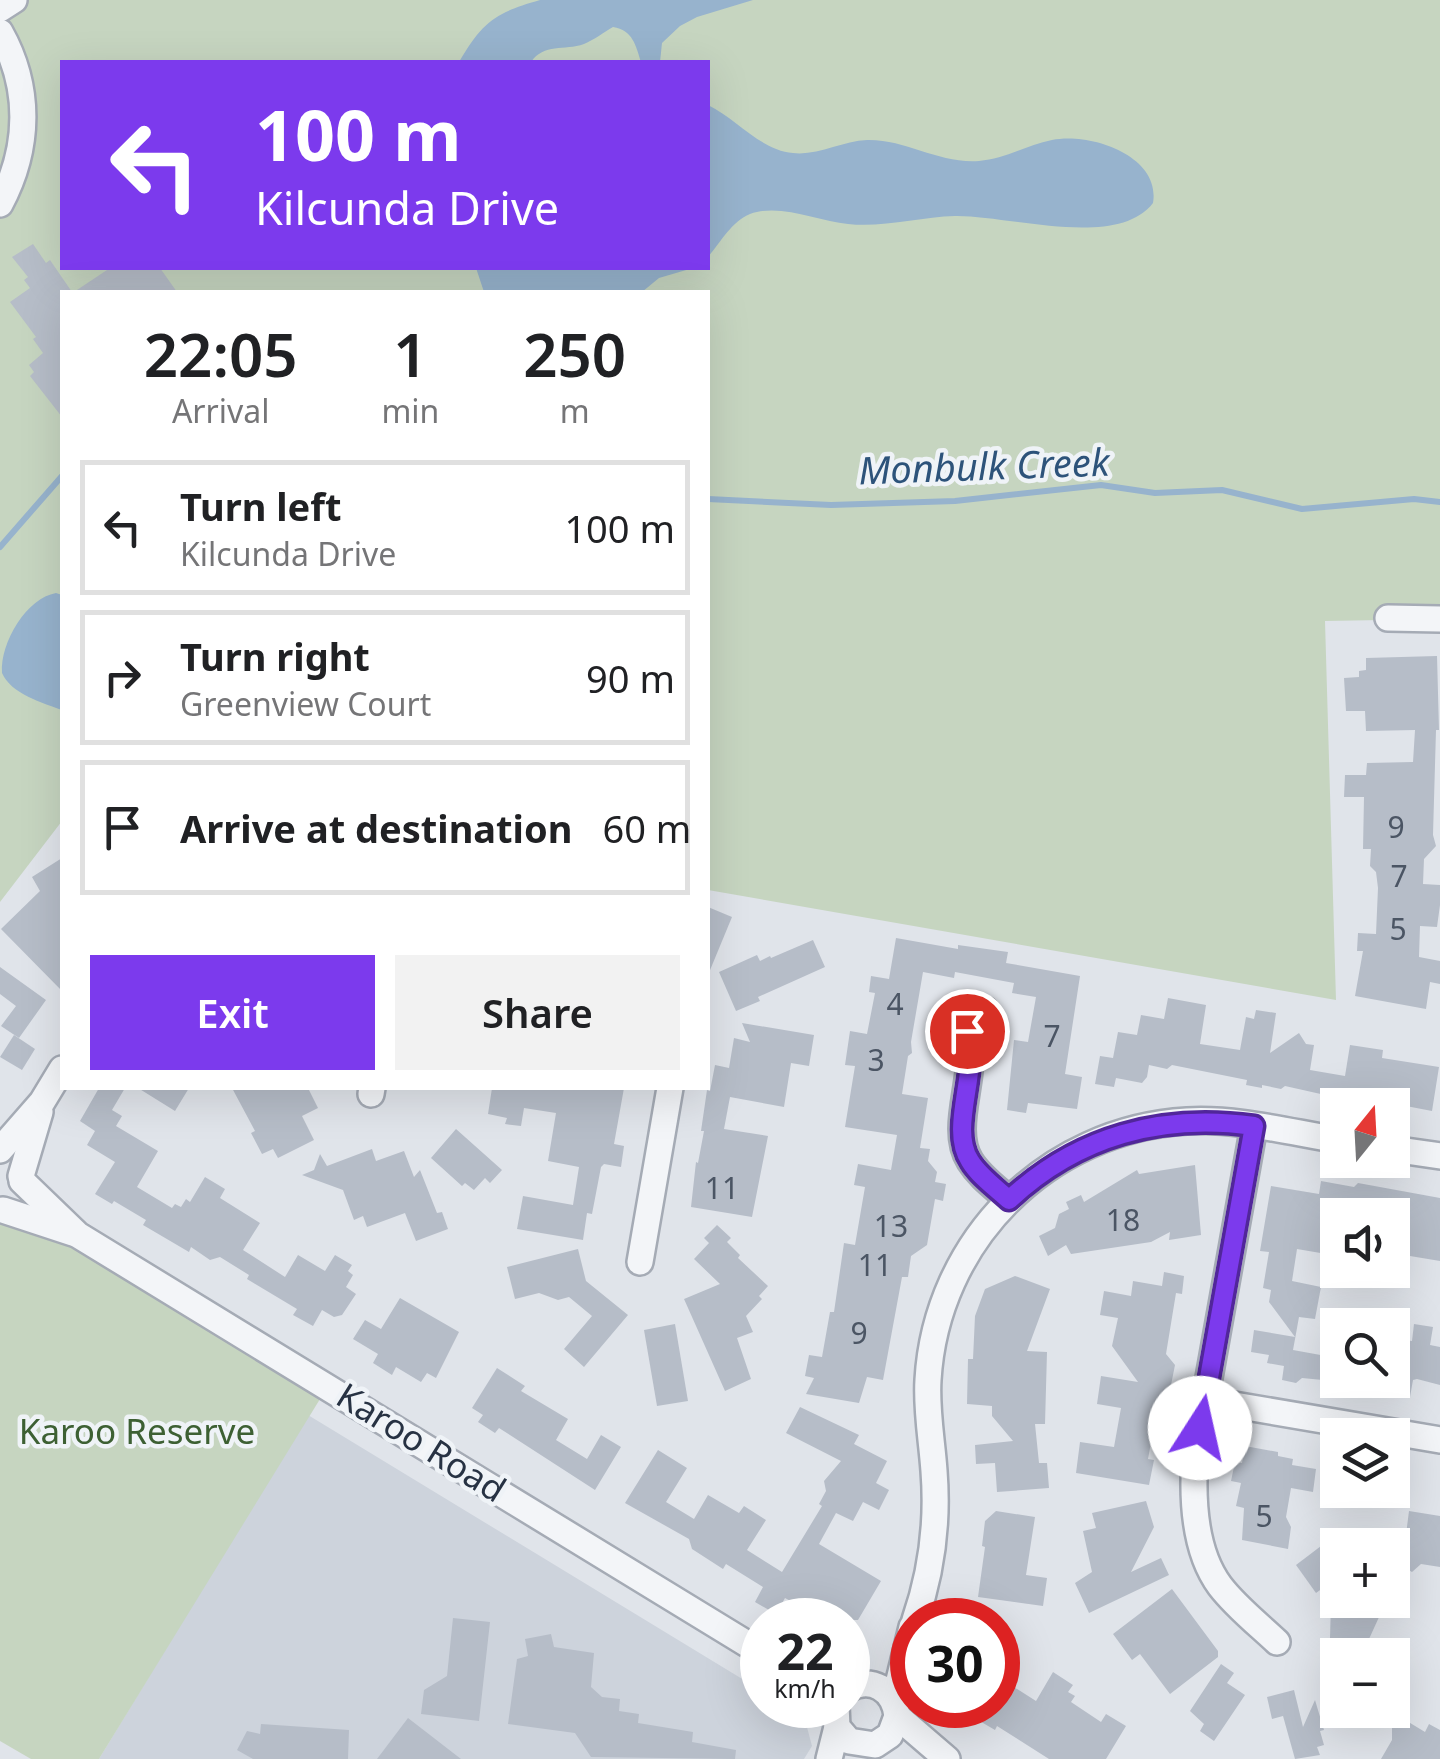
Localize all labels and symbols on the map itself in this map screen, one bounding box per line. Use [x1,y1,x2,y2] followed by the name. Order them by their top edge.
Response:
[857,435,1112,495] water label: Monbulk Creek
[1387,806,1405,847] house number: 9
[1390,855,1408,896] house number: 7
[1389,908,1407,949] house number: 5
[886,983,904,1024] house number: 4
[925,989,1010,1074] pin
[1043,1015,1061,1056] house number: 7
[867,1039,885,1080] house number: 3
[1320,1088,1410,1178] north arrow
[705,1167,739,1208] house number: 11
[1106,1199,1140,1240] house number: 18
[874,1205,908,1246] house number: 13
[858,1244,892,1285] house number: 11
[850,1312,868,1353] house number: 9
[329,1371,515,1512] street label: Karoo Road
[1148,1376,1252,1480] position arrow
[19,1407,255,1454] park label: Karoo Reserve
[1255,1495,1273,1536] house number: 5
[890,1598,1020,1728] speed limit sign: 30

